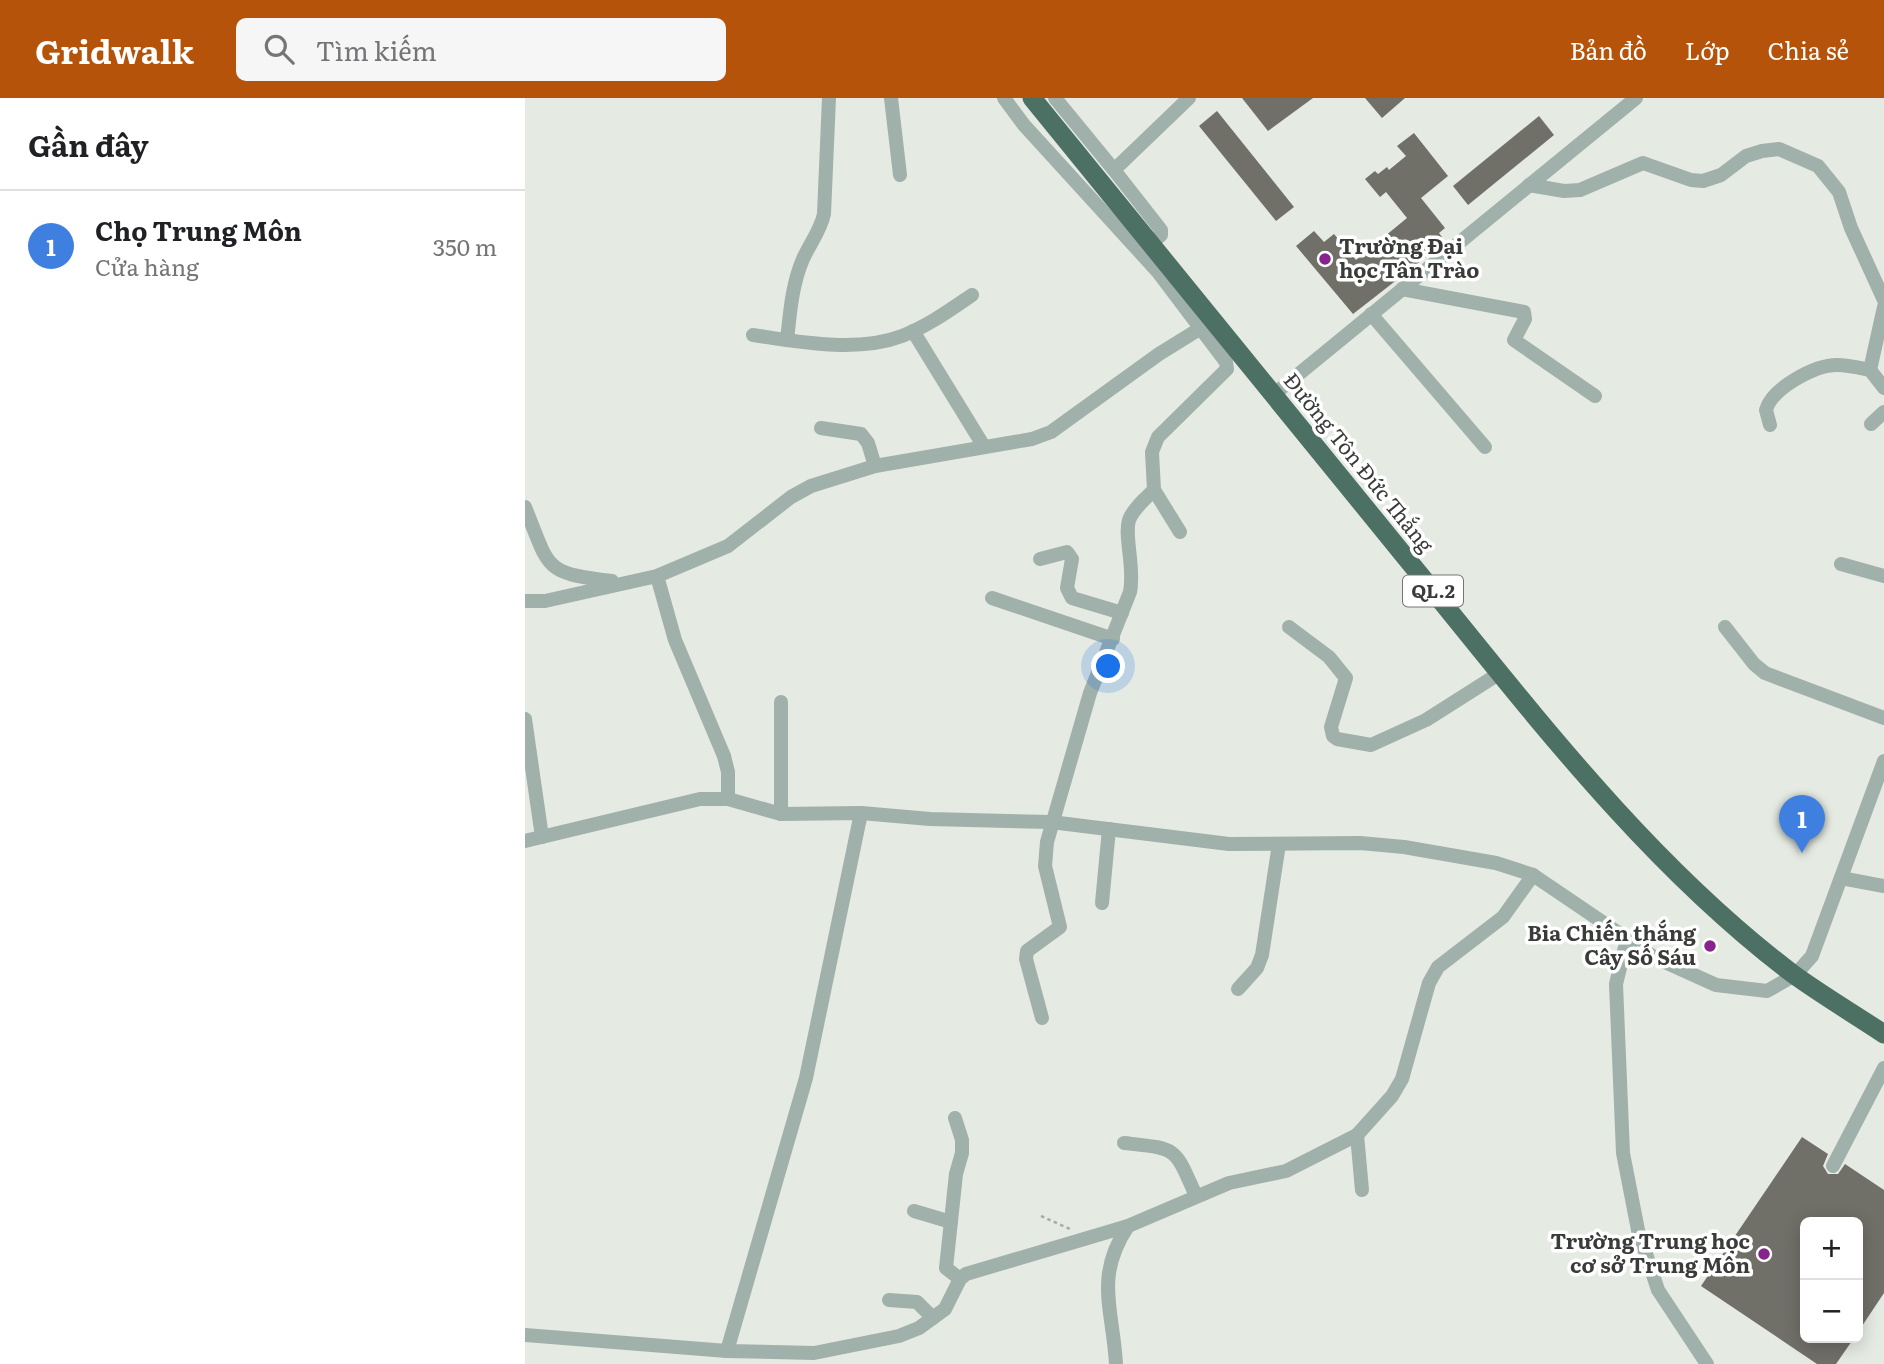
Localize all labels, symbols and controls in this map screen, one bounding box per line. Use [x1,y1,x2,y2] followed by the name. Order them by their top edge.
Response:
[236,18,726,81] search box
[35,25,194,74] text: Gridwalk
[260,30,298,68] icon: search
[316,30,437,69] text: Tìm kiếm
[1570,32,1647,67] text: Bản đồ
[1685,32,1730,67] text: Lớp
[1768,32,1849,67] text: Chia sẻ
[28,122,149,166] text: Gần đây
[95,210,302,249] text: Chọ Trung Môn
[46,229,56,263] text: 1
[433,229,497,263] text: 350 m
[1339,229,1479,284] place label: Trường Đại học Tân Trào
[95,249,199,283] text: Cửa hàng
[1317,251,1333,267] marker: Trường Đại học Tân Trào
[1277,365,1443,558] street label: Đường Tôn Đức Thắng
[1403,576,1463,606] road number: QL.2
[1091,649,1125,683] your location
[1779,795,1825,853] pin: 1
[1527,916,1696,971] place label: Bia Chiến thắng Cây Số Sáu
[1702,938,1718,954] marker: Bia Chiến thắng Cây Số Sáu
[1800,1217,1863,1343] map controls
[1800,1217,1863,1280] button: +
[1550,1224,1750,1279] place label: Trường Trung học cơ sở Trung Môn
[1756,1246,1772,1262] marker: Trường Trung học cơ sở Trung Môn
[1800,1280,1863,1343] button: −

